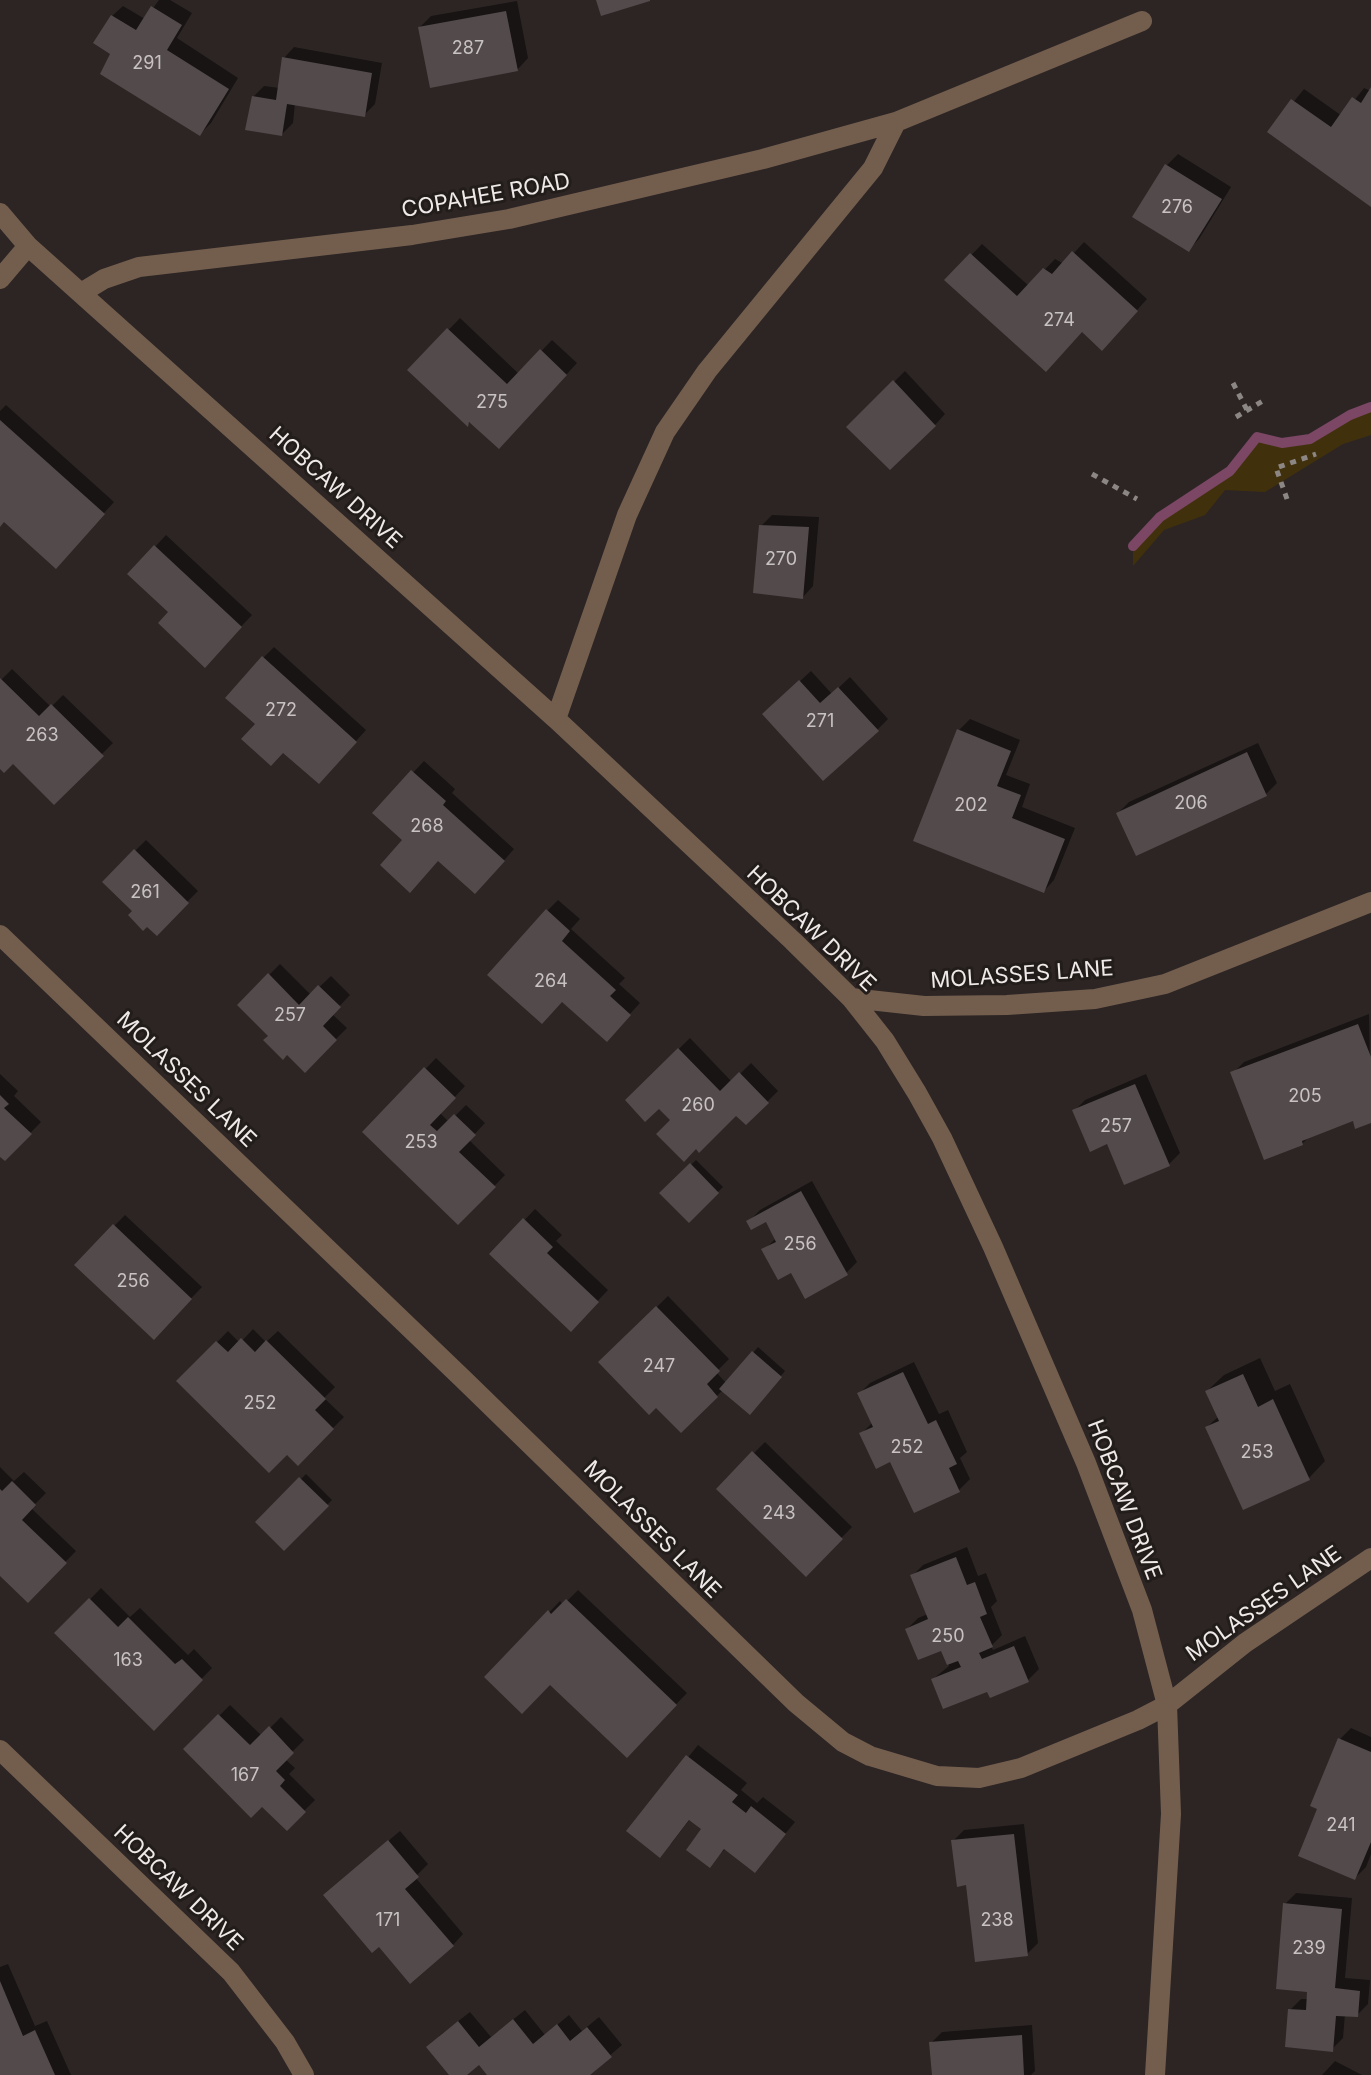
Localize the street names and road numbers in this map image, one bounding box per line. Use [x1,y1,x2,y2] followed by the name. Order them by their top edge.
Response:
[400,168,572,224] street label: COPAHEE ROAD
[263,422,407,554] street label: HOBCAW DRIVE
[741,861,881,997] street label: HOBCAW DRIVE
[930,955,1114,995] street label: MOLASSES LANE
[111,1007,261,1153] street label: MOLASSES LANE
[1081,1416,1167,1584] street label: HOBCAW DRIVE
[578,1456,726,1604] street label: MOLASSES LANE
[1181,1541,1347,1667] street label: MOLASSES LANE
[108,1820,248,1956] street label: HOBCAW DRIVE

